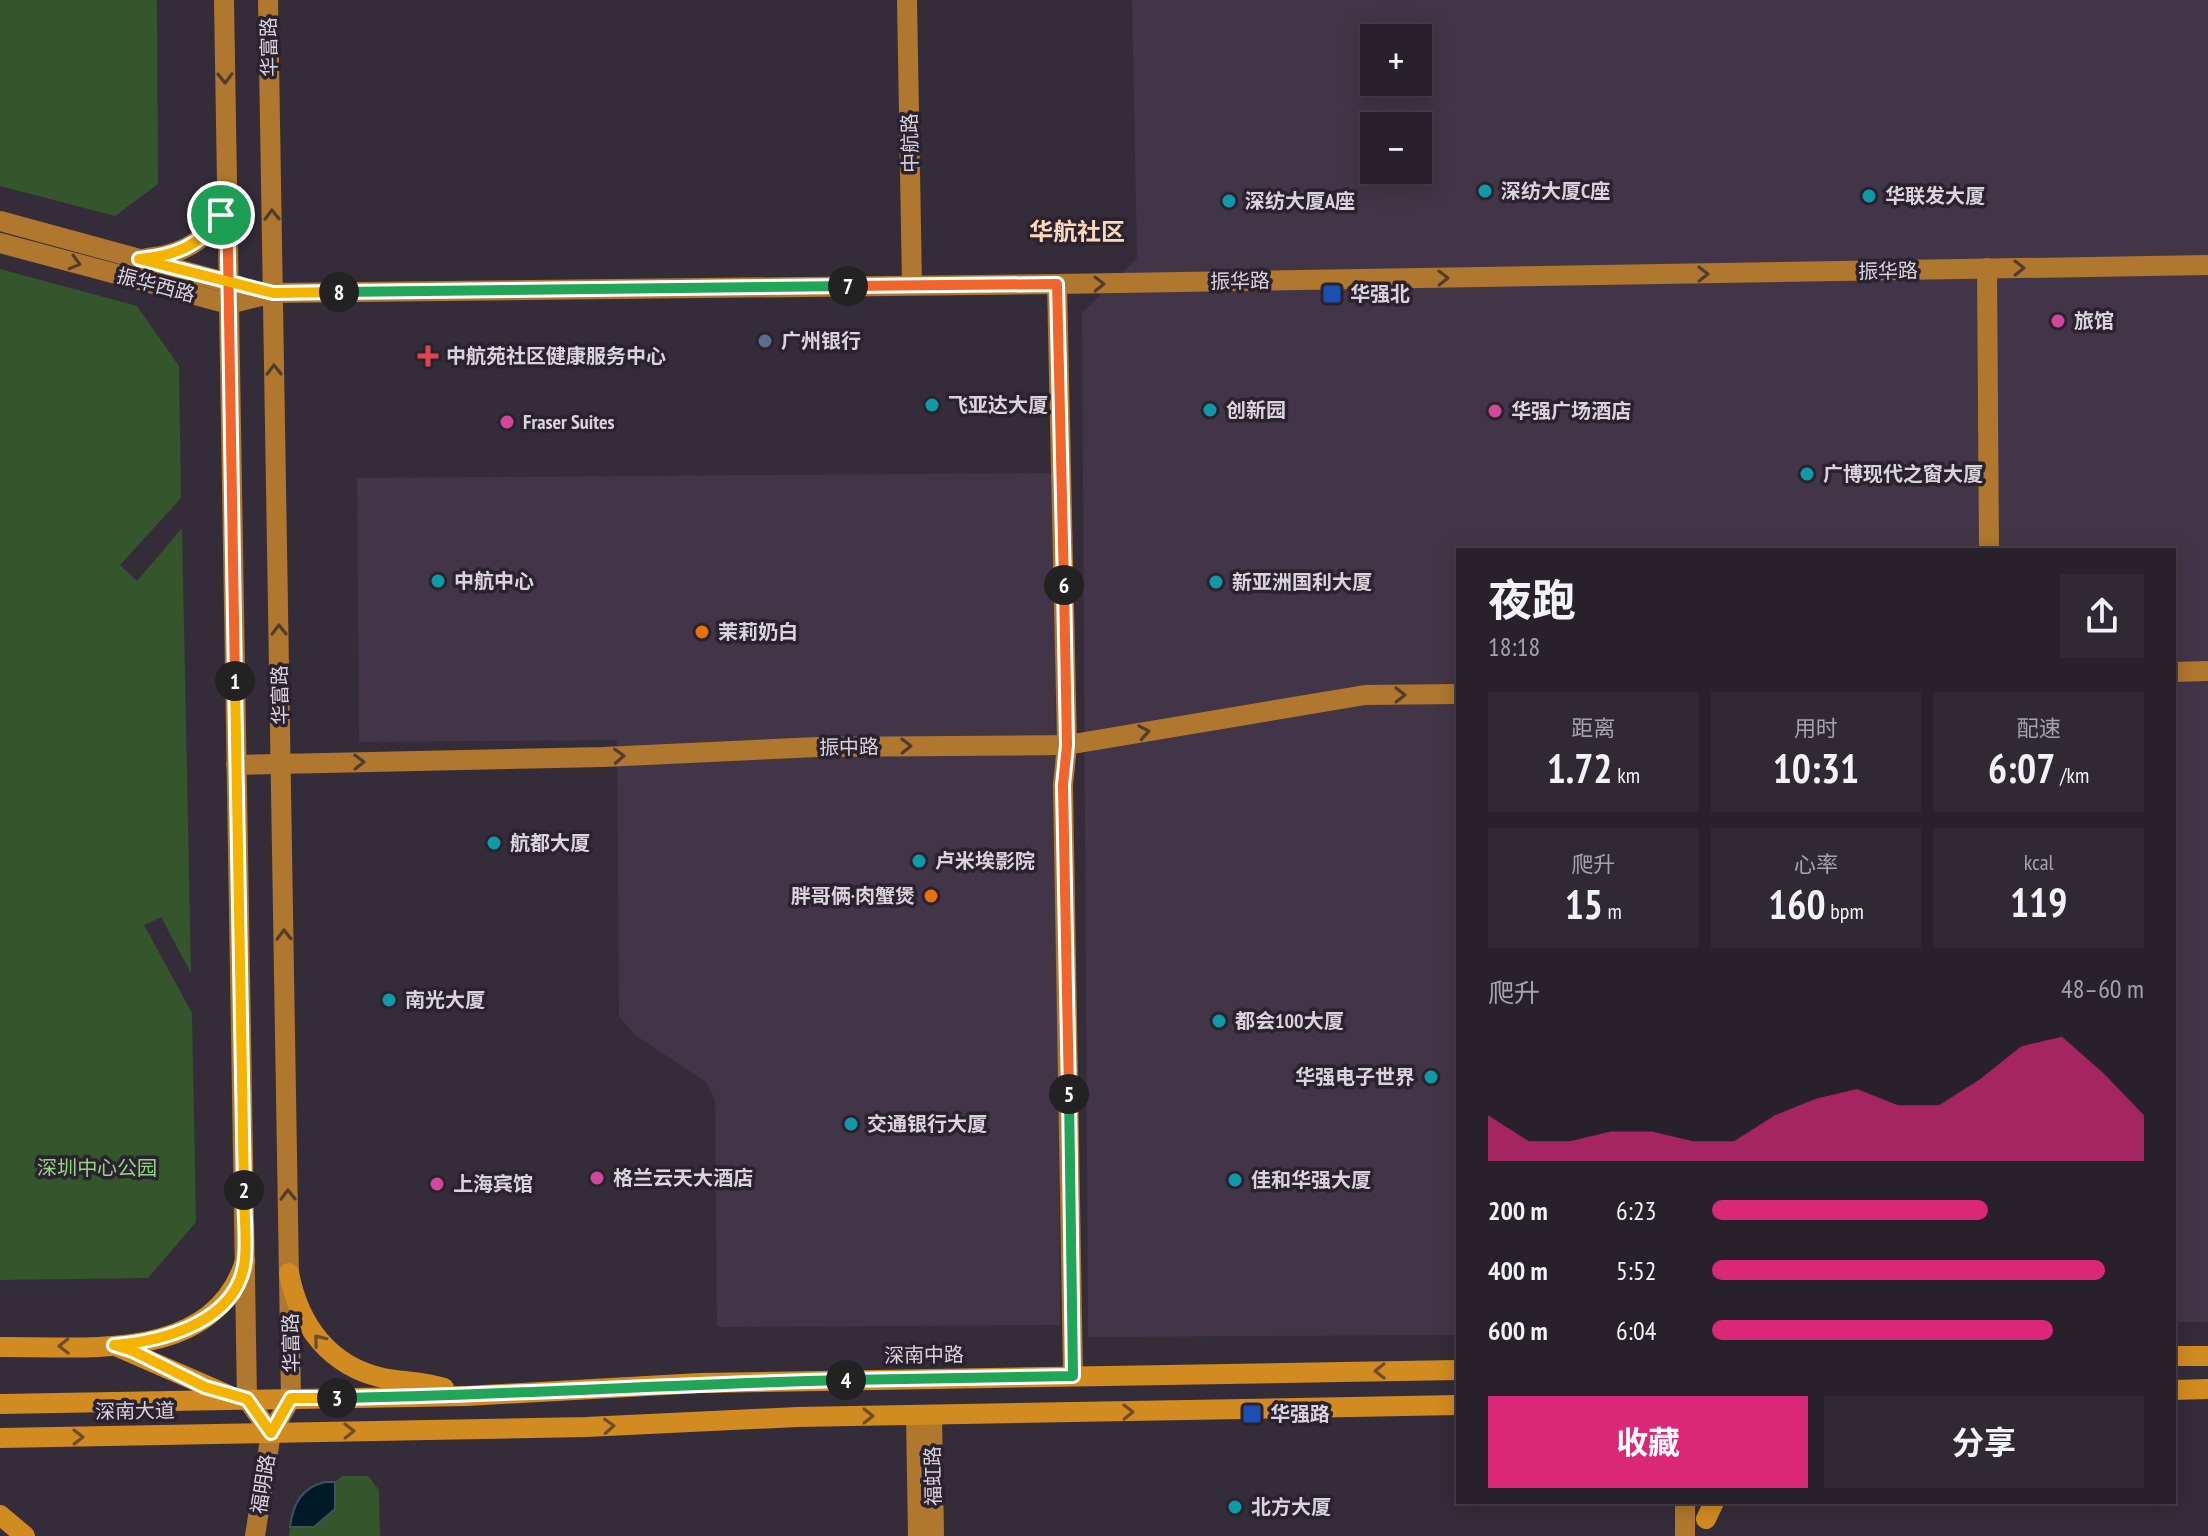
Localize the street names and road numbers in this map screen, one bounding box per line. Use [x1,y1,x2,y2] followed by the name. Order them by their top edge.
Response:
[255,17,283,77] street label: 华富路
[896,113,924,173] street label: 中航路
[1858,257,1918,285] street label: 振华路
[114,262,198,308] street label: 振华西路
[1210,267,1270,295] street label: 振华路
[266,665,294,725] street label: 华富路
[819,733,879,761] street label: 振中路
[277,1313,305,1373] street label: 华富路
[884,1341,964,1369] street label: 深南中路
[95,1397,175,1425] street label: 深南大道
[919,1446,947,1506] street label: 福虹路
[245,1452,281,1516] street label: 福明路

